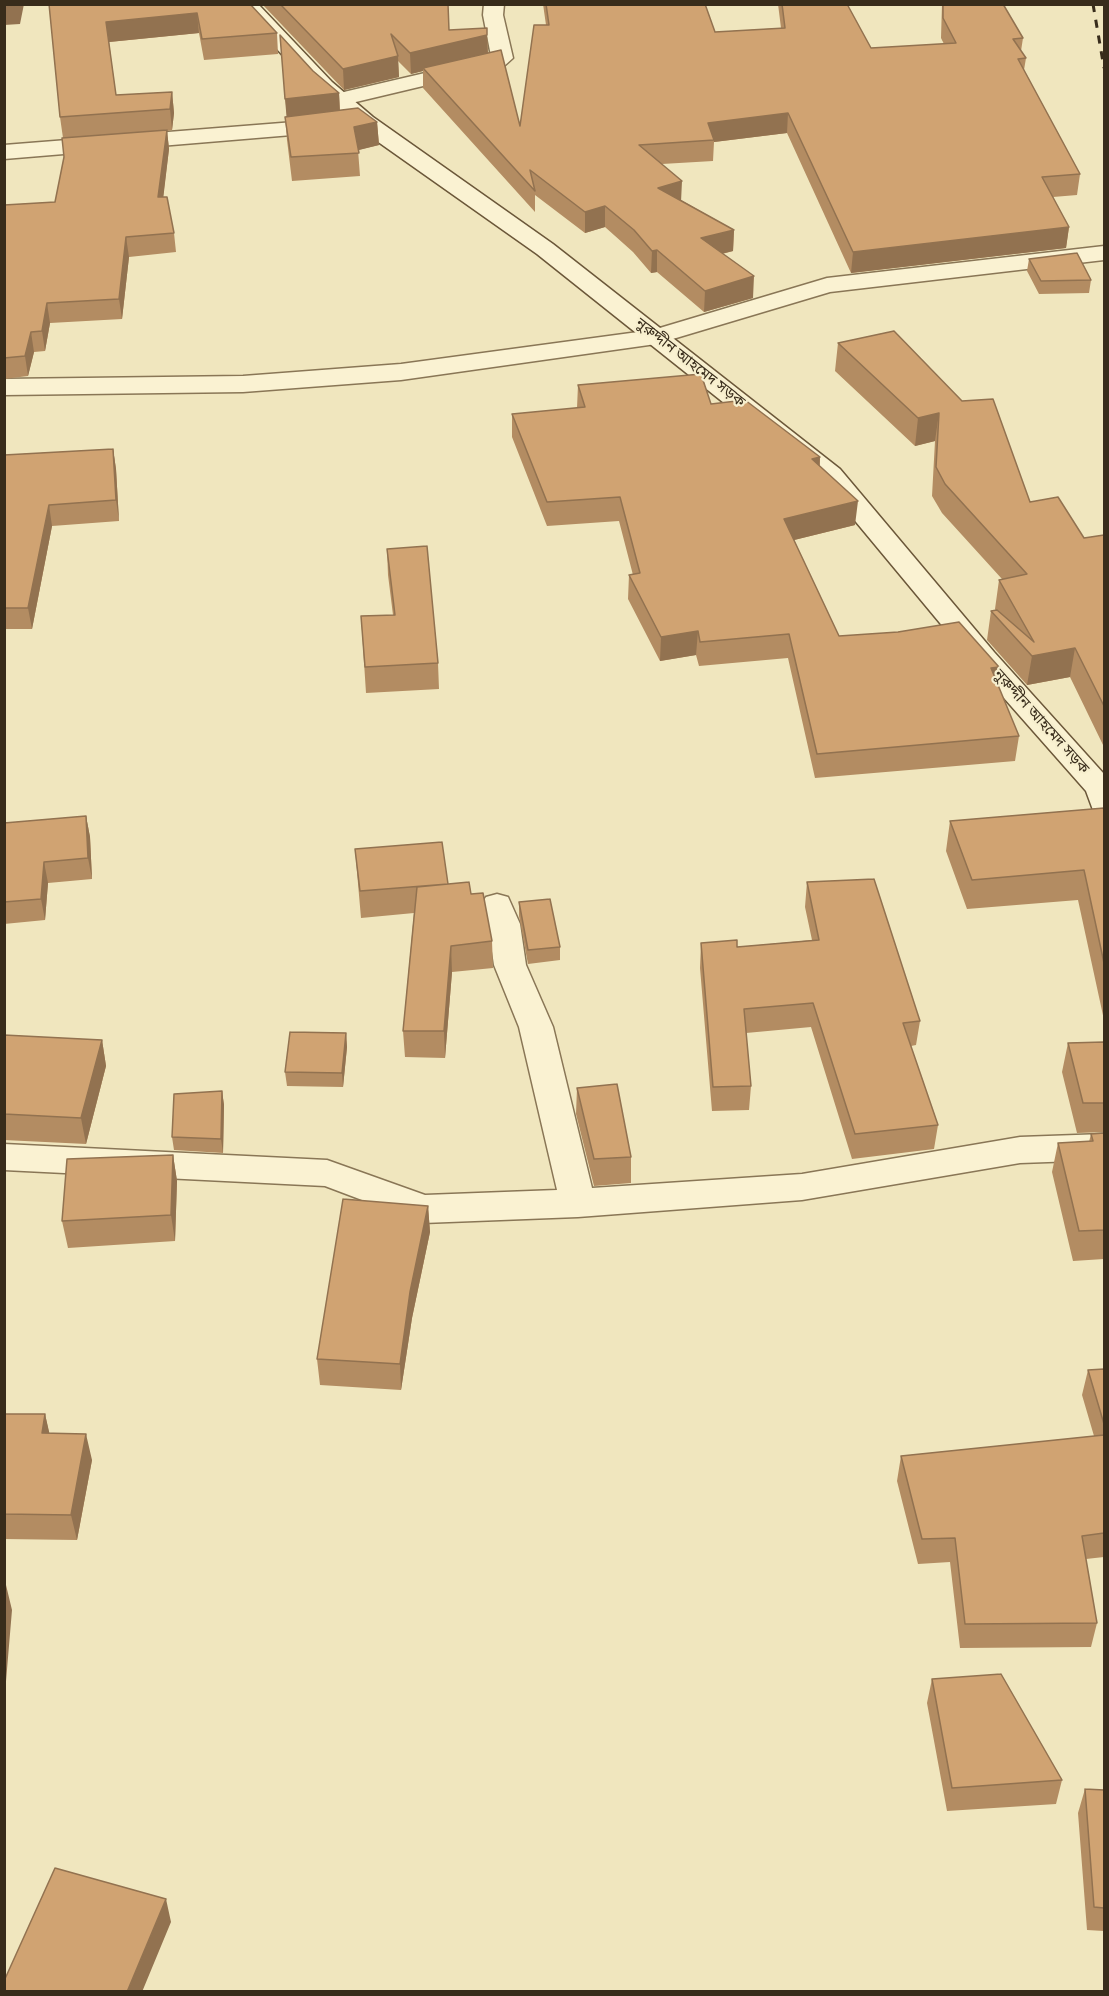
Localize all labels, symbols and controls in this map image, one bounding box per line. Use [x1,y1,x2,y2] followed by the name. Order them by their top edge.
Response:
[632,315,748,411] street label: নুরুদ্দীন আহমেদ সড়ক
[990,666,1092,778] street label: নুরুদ্দীন আহমেদ সড়ক

